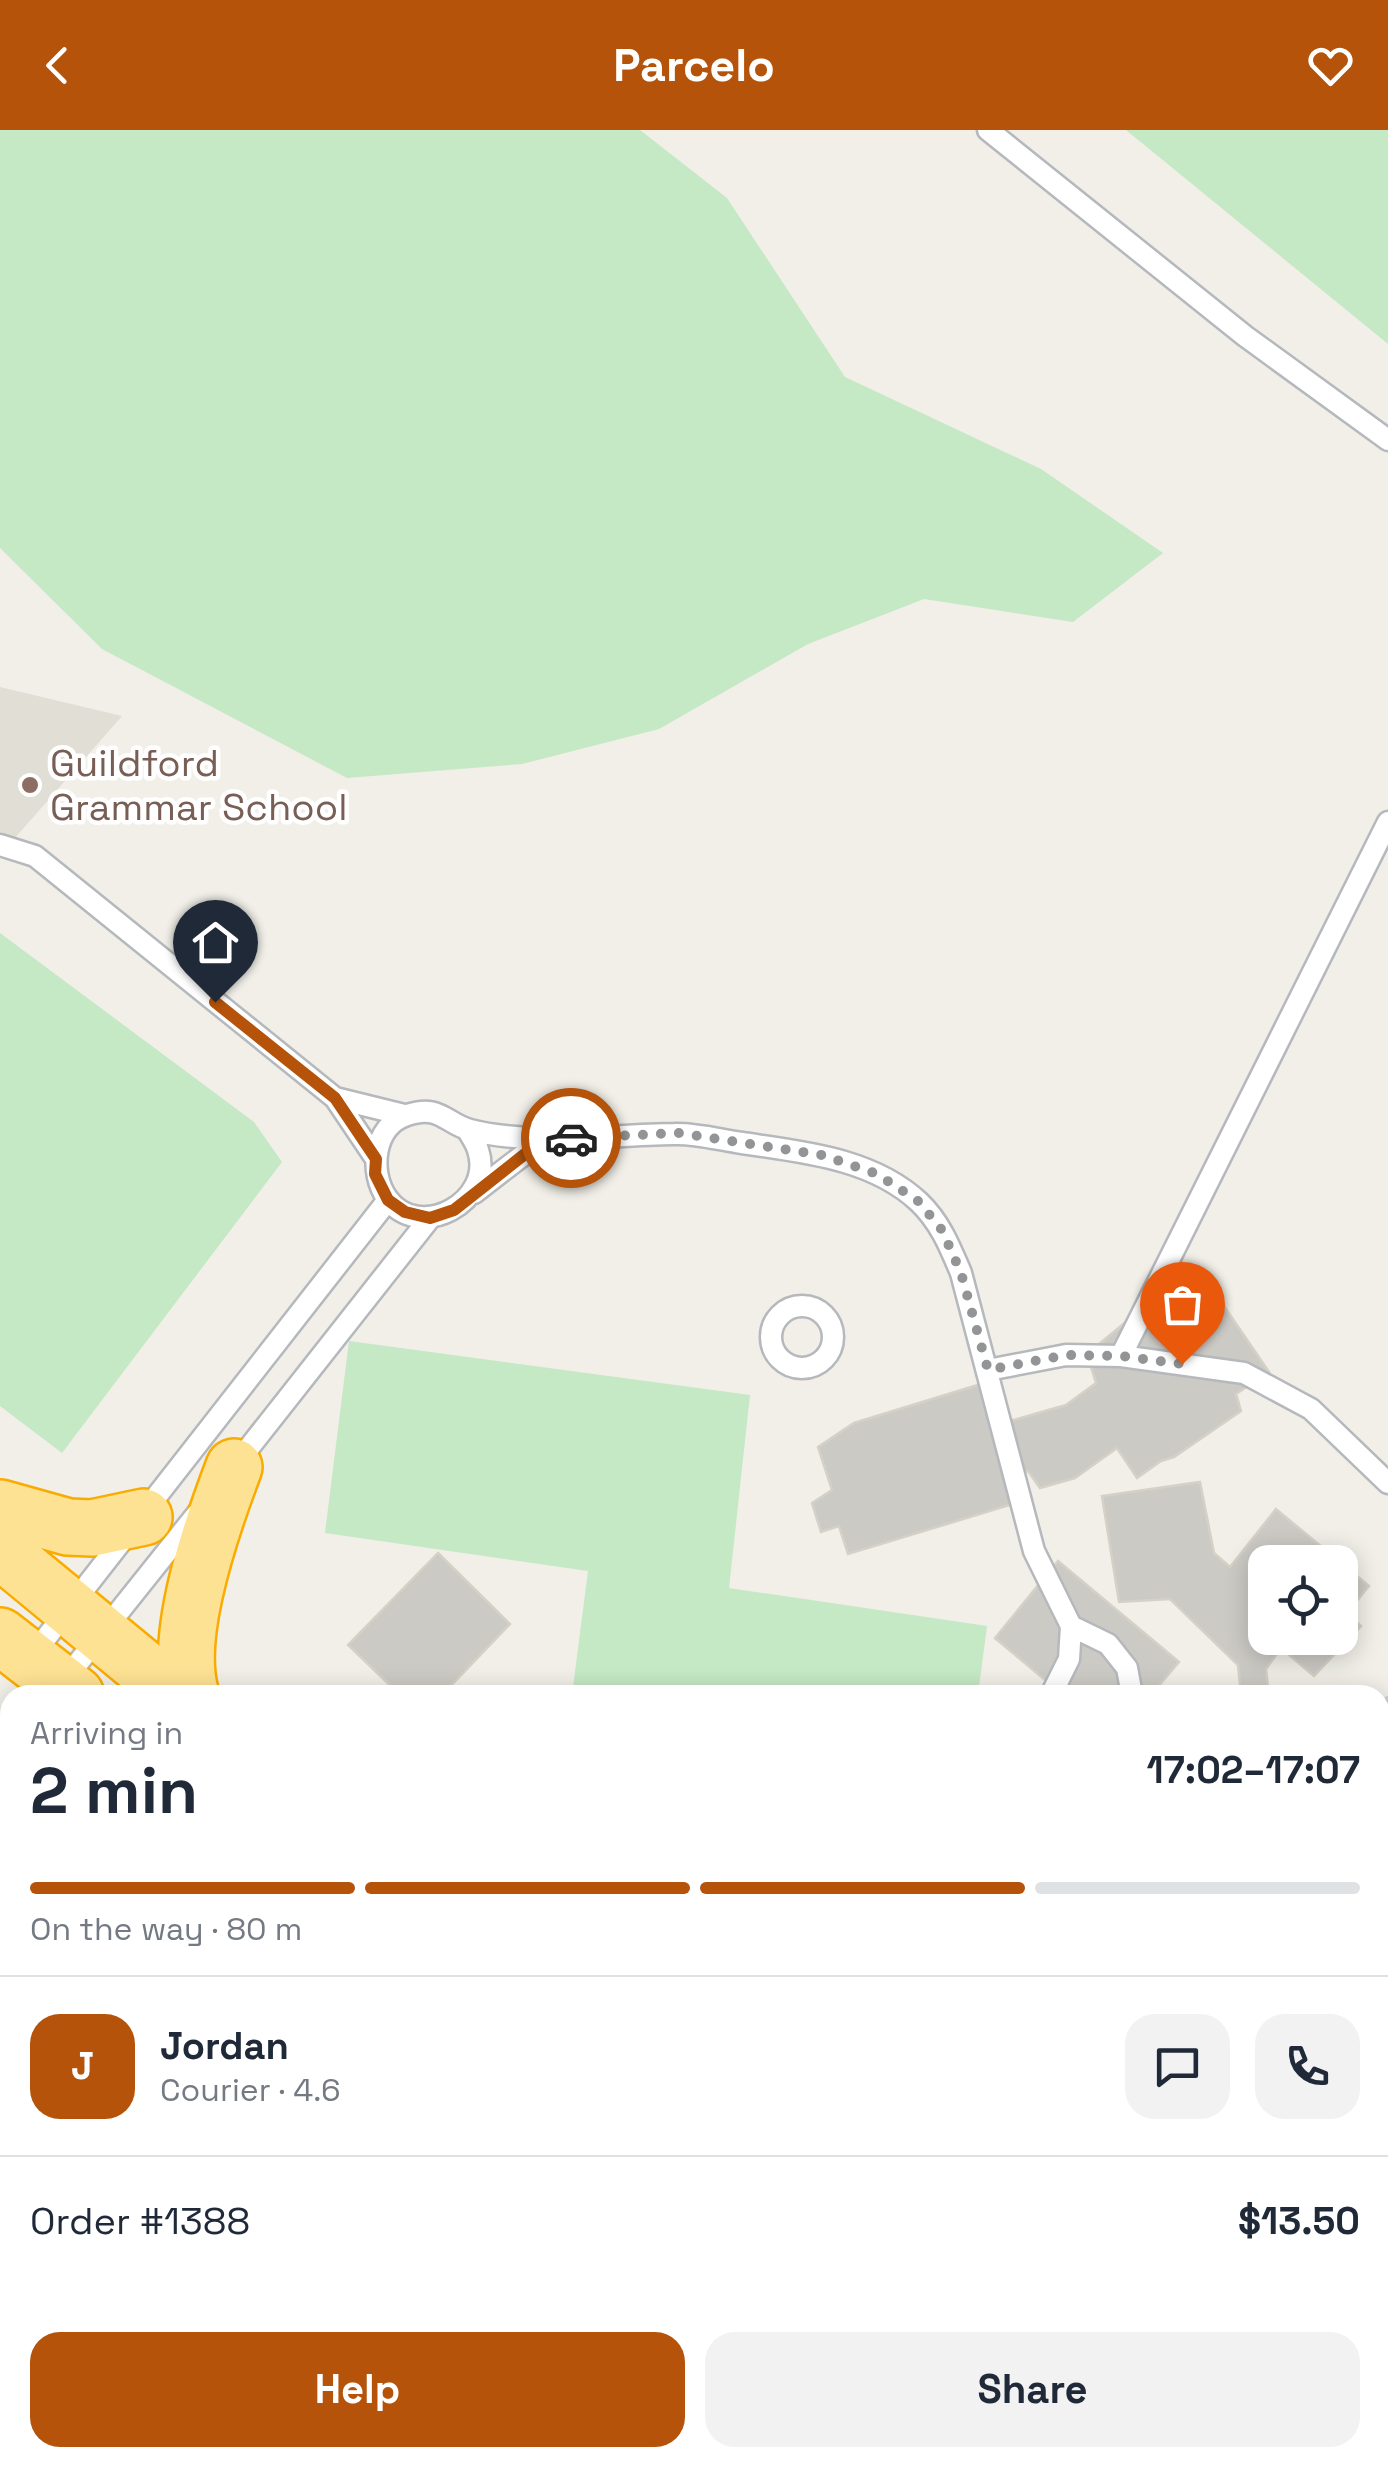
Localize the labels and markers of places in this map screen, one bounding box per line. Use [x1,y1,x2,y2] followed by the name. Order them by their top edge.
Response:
[50,739,347,831] place label: Guildford Grammar School
[19,774,41,796] marker: Guildford Grammar School
[173,900,258,1003] pin
[1140,1262,1225,1365] pin

